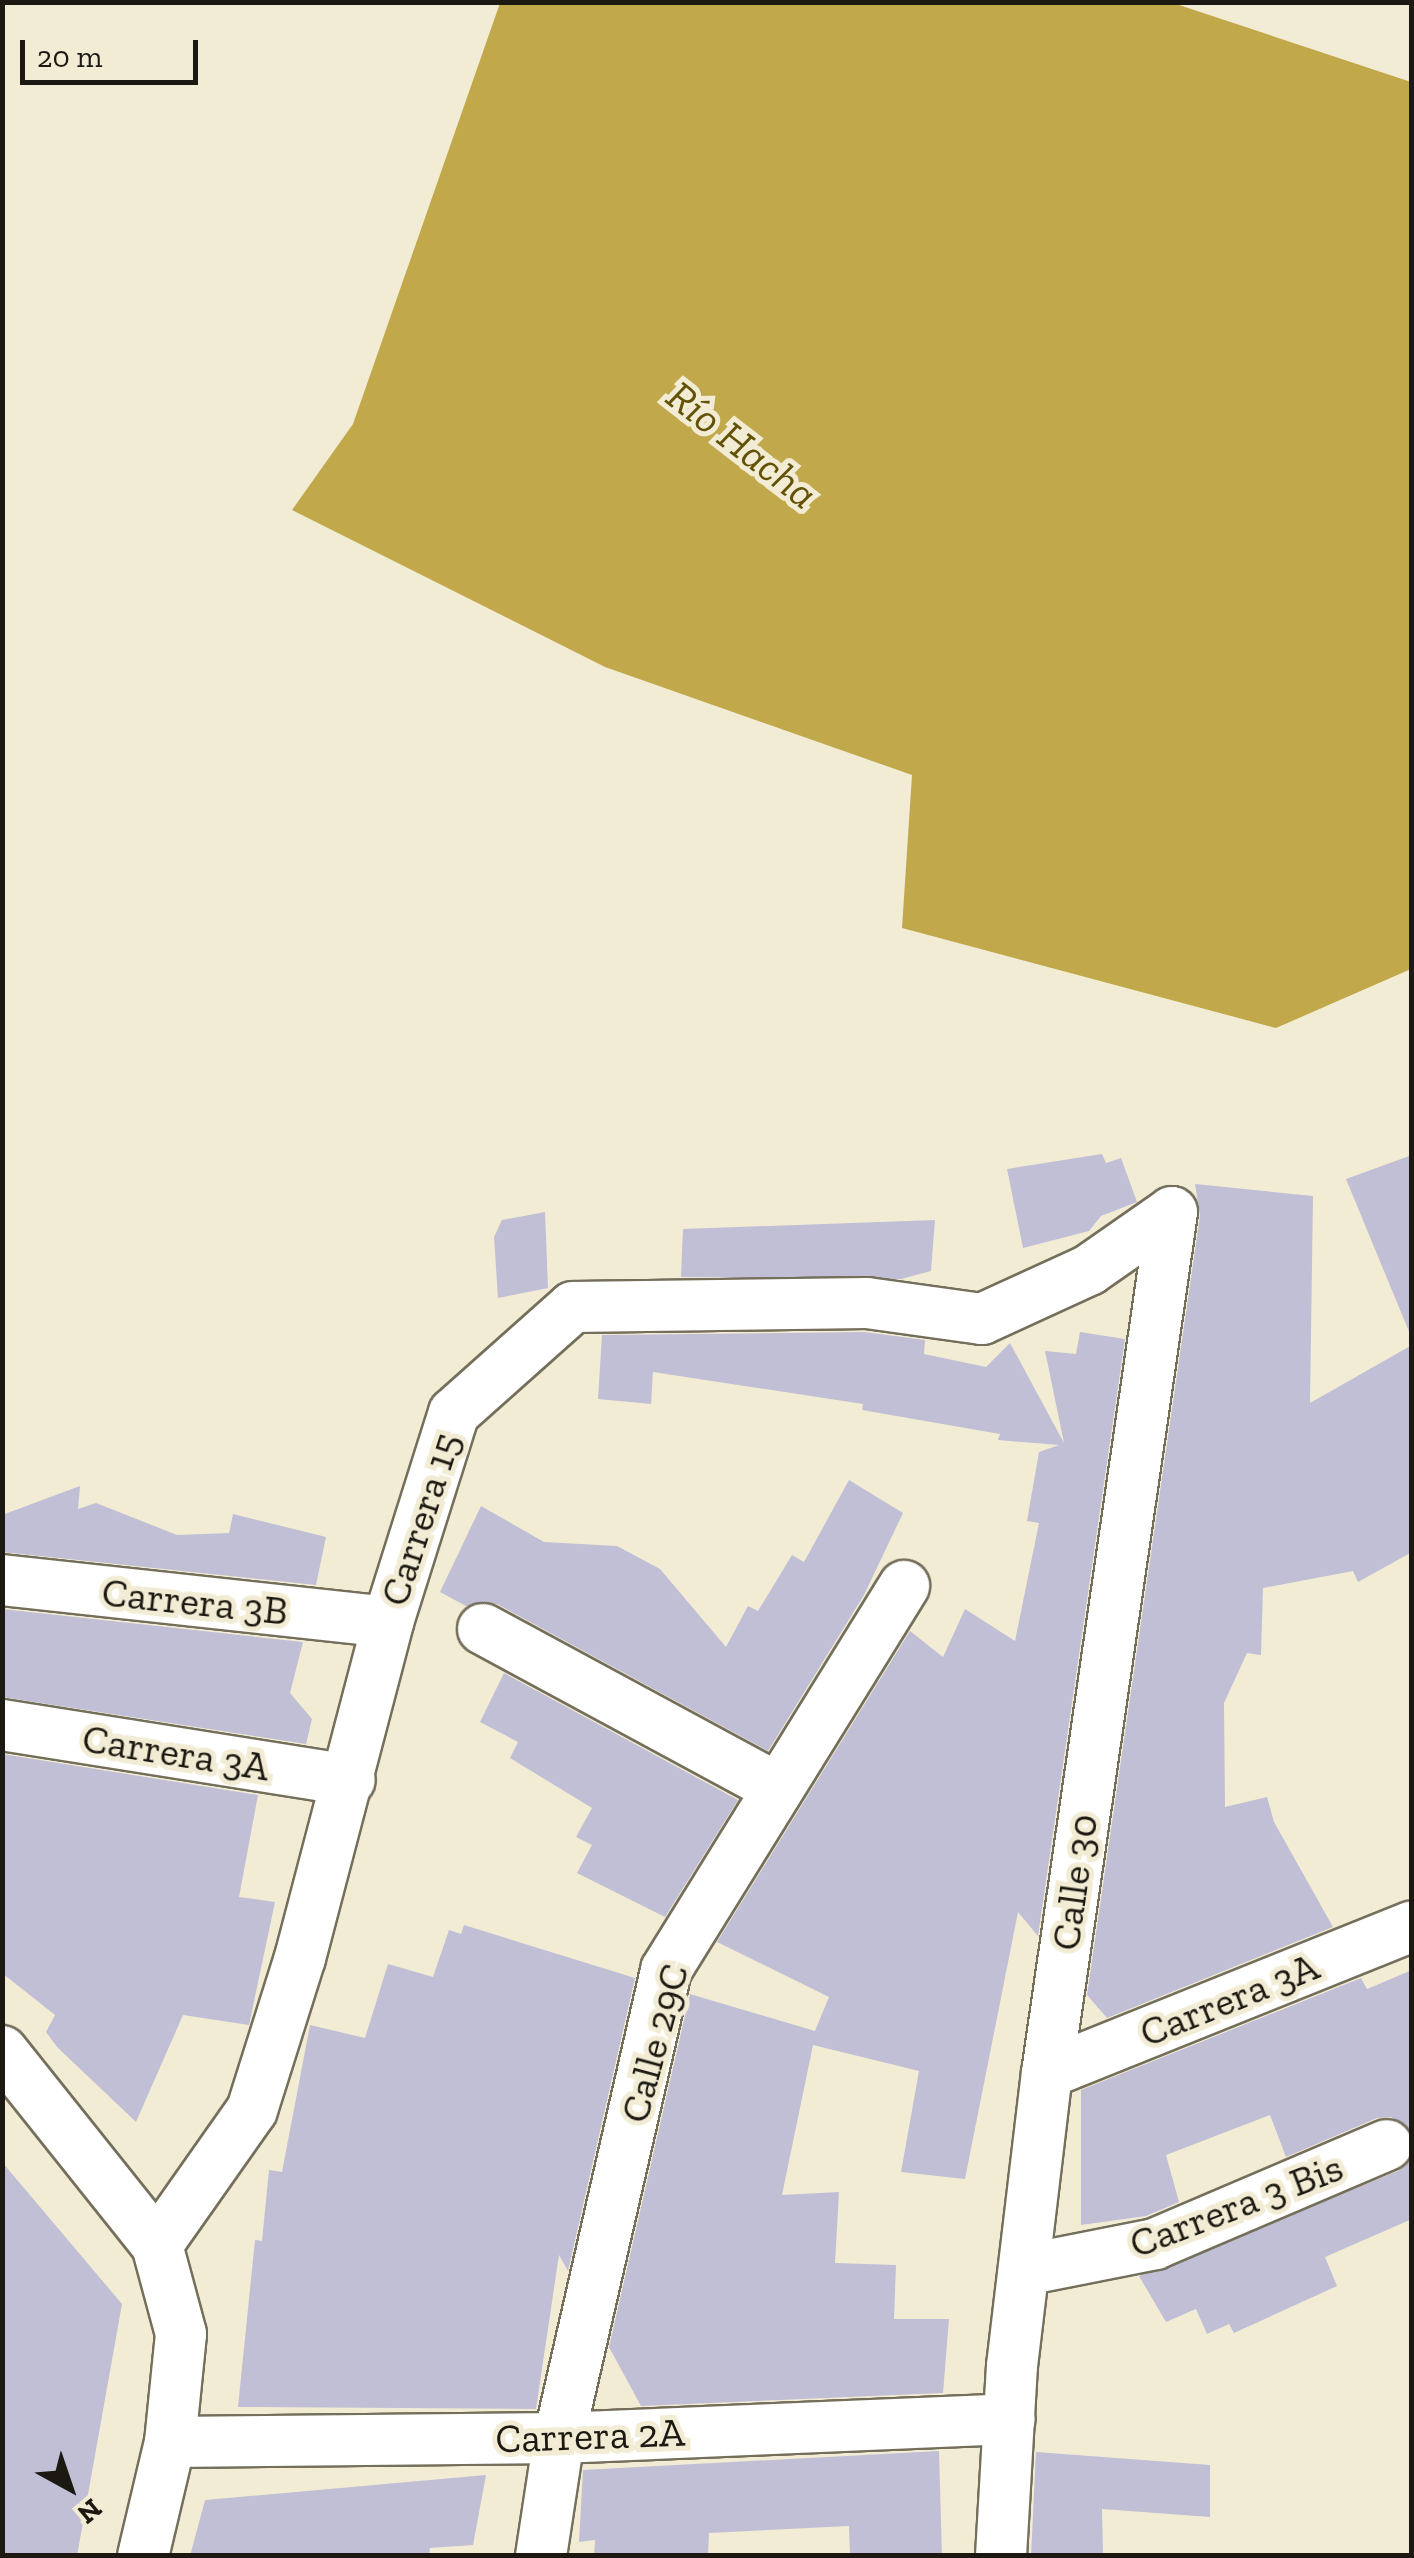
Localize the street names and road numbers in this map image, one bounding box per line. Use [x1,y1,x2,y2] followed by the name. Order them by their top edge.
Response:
[370,1427,470,1611] street label: Carrera 15
[100,1567,290,1635] street label: Carrera 3B
[79,1714,273,1790] street label: Carrera 3A
[1041,1811,1107,1953] street label: Calle 30
[1133,1941,1325,2057] street label: Carrera 3A
[610,1959,698,2127] street label: Calle 29C
[1123,2142,1349,2268] street label: Carrera 3 Bis
[495,2408,685,2462] street label: Carrera 2A

